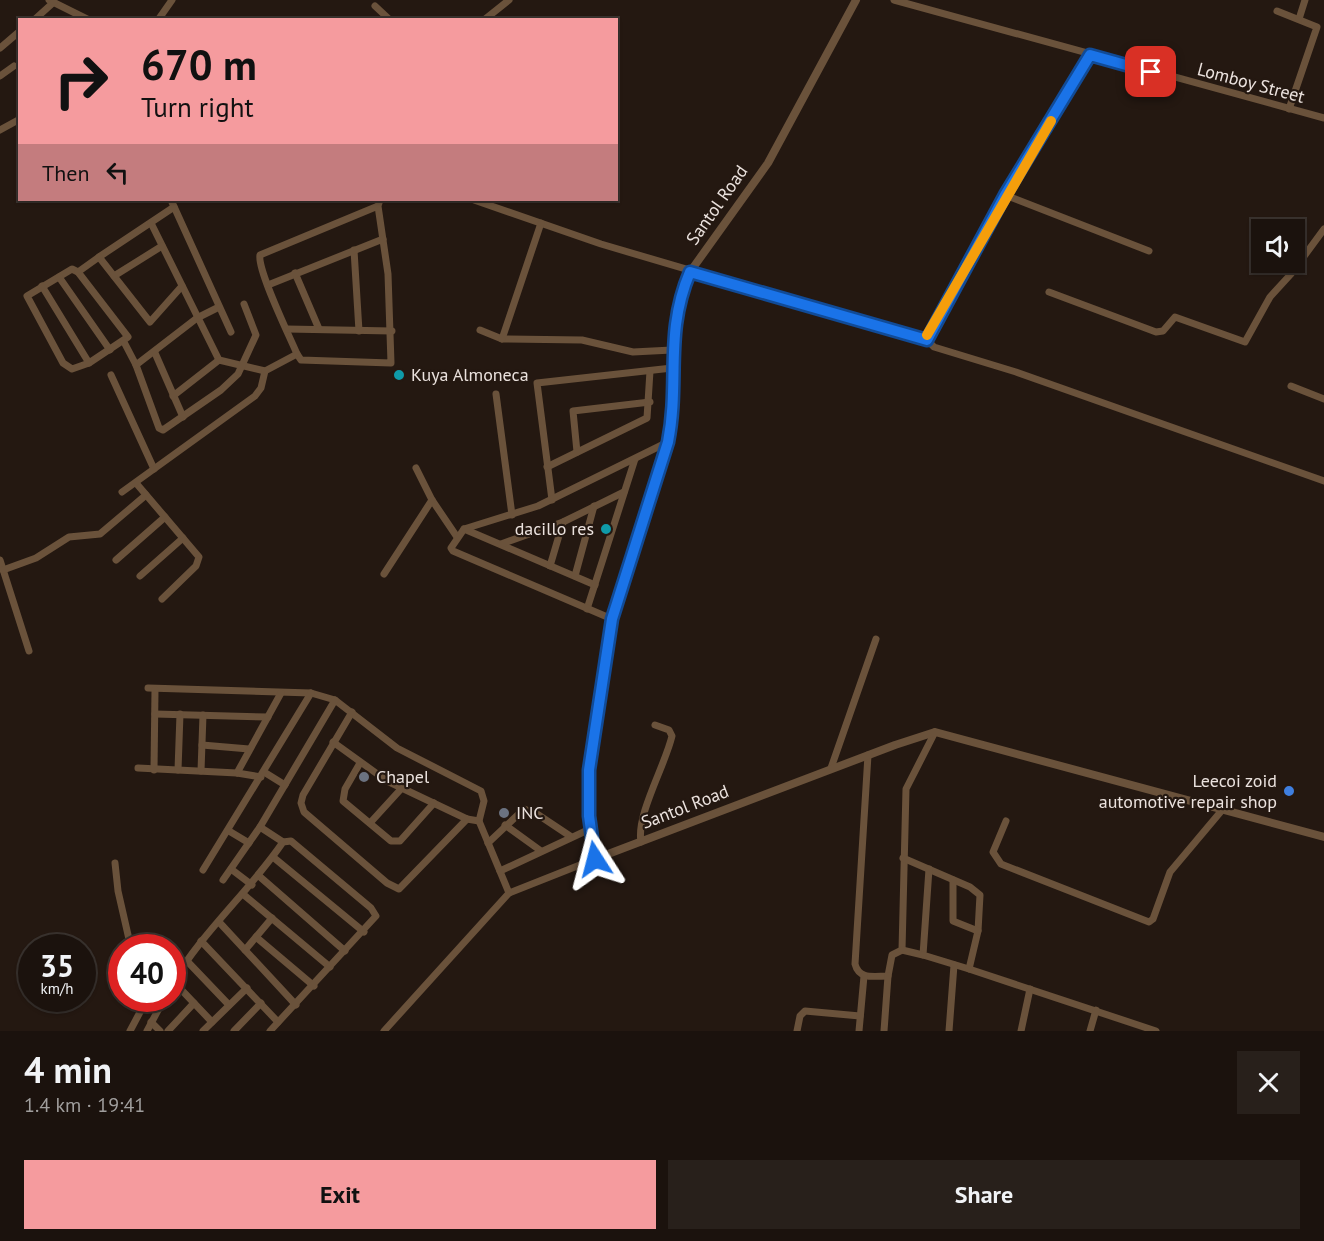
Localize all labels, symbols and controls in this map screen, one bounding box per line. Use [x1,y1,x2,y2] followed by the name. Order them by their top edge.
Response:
[141,37,257,92] text: 670 m
[42,42,120,120] icon: right
[1125,46,1176,97] pin
[1134,55,1167,88] icon: arrive
[1195,57,1307,108] street label: Lomboy Street
[141,90,254,124] text: Turn right
[101,156,134,189] icon: left
[42,159,89,187] text: Then
[681,160,752,249] street label: Santol Road
[1251,219,1305,273] map controls
[1251,219,1305,273] button: sound
[411,363,529,386] place label: Kuya Almoneca
[392,368,406,382] marker: Kuya Almoneca
[515,517,594,540] place label: dacillo res
[599,522,613,536] marker: dacillo res
[376,765,430,788] place label: Chapel
[1099,769,1277,813] place label: Leecoi zoid automotive repair shop
[357,770,371,784] marker: Chapel
[638,779,732,834] street label: Santol Road
[1282,784,1296,798] marker: Leecoi zoid automotive repair shop
[516,801,544,824] place label: INC
[497,806,511,820] marker: INC
[563,827,627,891] position arrow
[108,934,186,1012] speed limit sign: 40
[40,946,74,985] text: 35
[41,979,73,998] text: km/h
[24,1046,112,1093] text: 4 min
[1237,1051,1300,1114] button: close
[24,1092,145,1118] text: 1.4 km · 19:41
[24,1160,656,1229] button: Exit
[668,1160,1300,1229] button: Share

